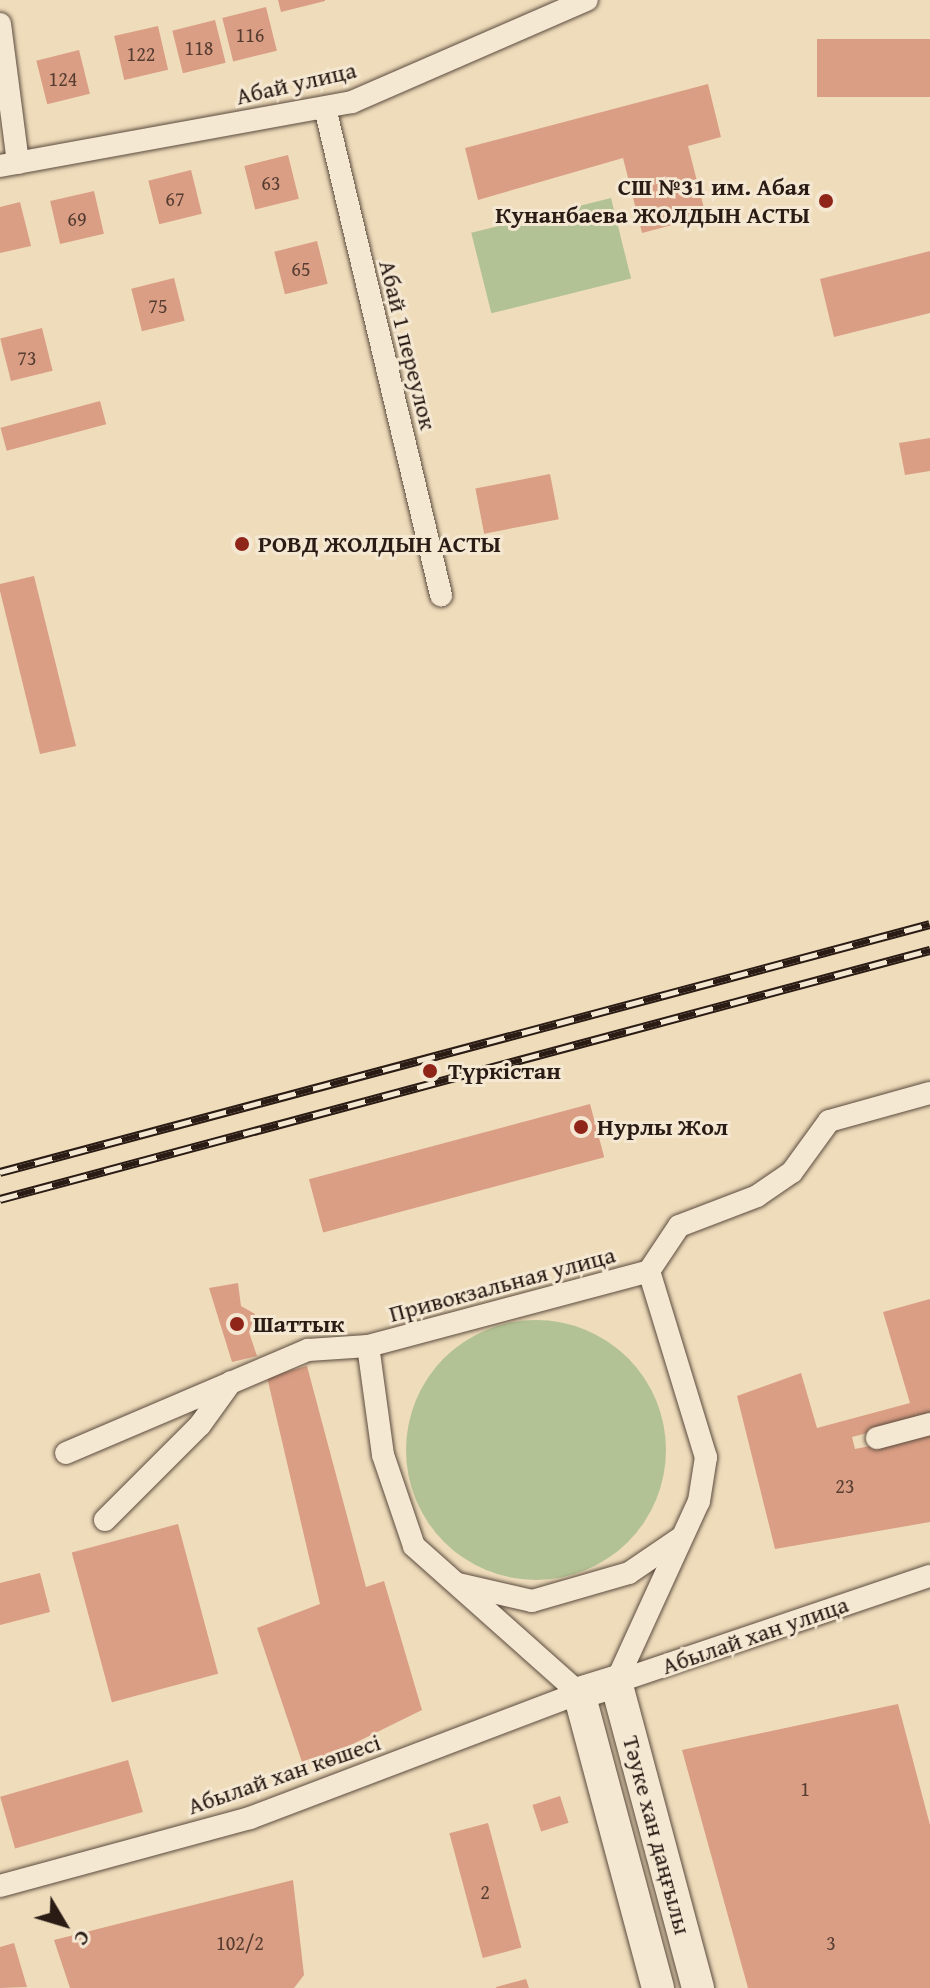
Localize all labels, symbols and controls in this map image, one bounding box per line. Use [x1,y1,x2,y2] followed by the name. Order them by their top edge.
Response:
[236,22,264,46] house number: 116
[185,35,213,59] house number: 118
[127,41,155,65] house number: 122
[233,55,359,111] street label: Абай улица
[49,66,77,90] house number: 124
[261,170,281,194] house number: 63
[495,173,810,229] place label: СШ №31 им. Абая Кунанбаева ЖОЛДЫН АСТЫ
[165,186,185,210] house number: 67
[817,192,835,210] marker: СШ №31 им. Абая Кунанбаева ЖОЛДЫН АСТЫ
[67,206,87,230] house number: 69
[291,256,311,280] house number: 65
[373,257,443,433] street label: Абай 1 переулок
[148,293,168,317] house number: 75
[17,345,37,369] house number: 73
[258,530,501,558] place label: РОВД ЖОЛДЫН АСТЫ
[233,535,251,553] marker: РОВД ЖОЛДЫН АСТЫ
[448,1057,561,1085] place label: Түркістан
[419,1060,441,1082] marker: Түркістан
[597,1113,728,1141] place label: Нурлы Жол
[572,1118,590,1136] marker: Нурлы Жол
[386,1240,618,1328] street label: Привокзальная улица
[253,1310,344,1338] place label: Шаттык
[228,1315,246,1333] marker: Шаттык
[835,1473,855,1497] house number: 23
[658,1590,852,1680] street label: Абылай хан улица
[184,1727,384,1821] street label: Абылай хан көшесі
[617,1733,697,1937] street label: Тәуке хан даңғылы
[800,1776,810,1800] house number: 1
[480,1879,490,1903] house number: 2
[24,1884,104,1964] north arrow
[66,1924,99,1954] text: С
[216,1930,264,1954] house number: 102/2
[826,1930,836,1954] house number: 3

